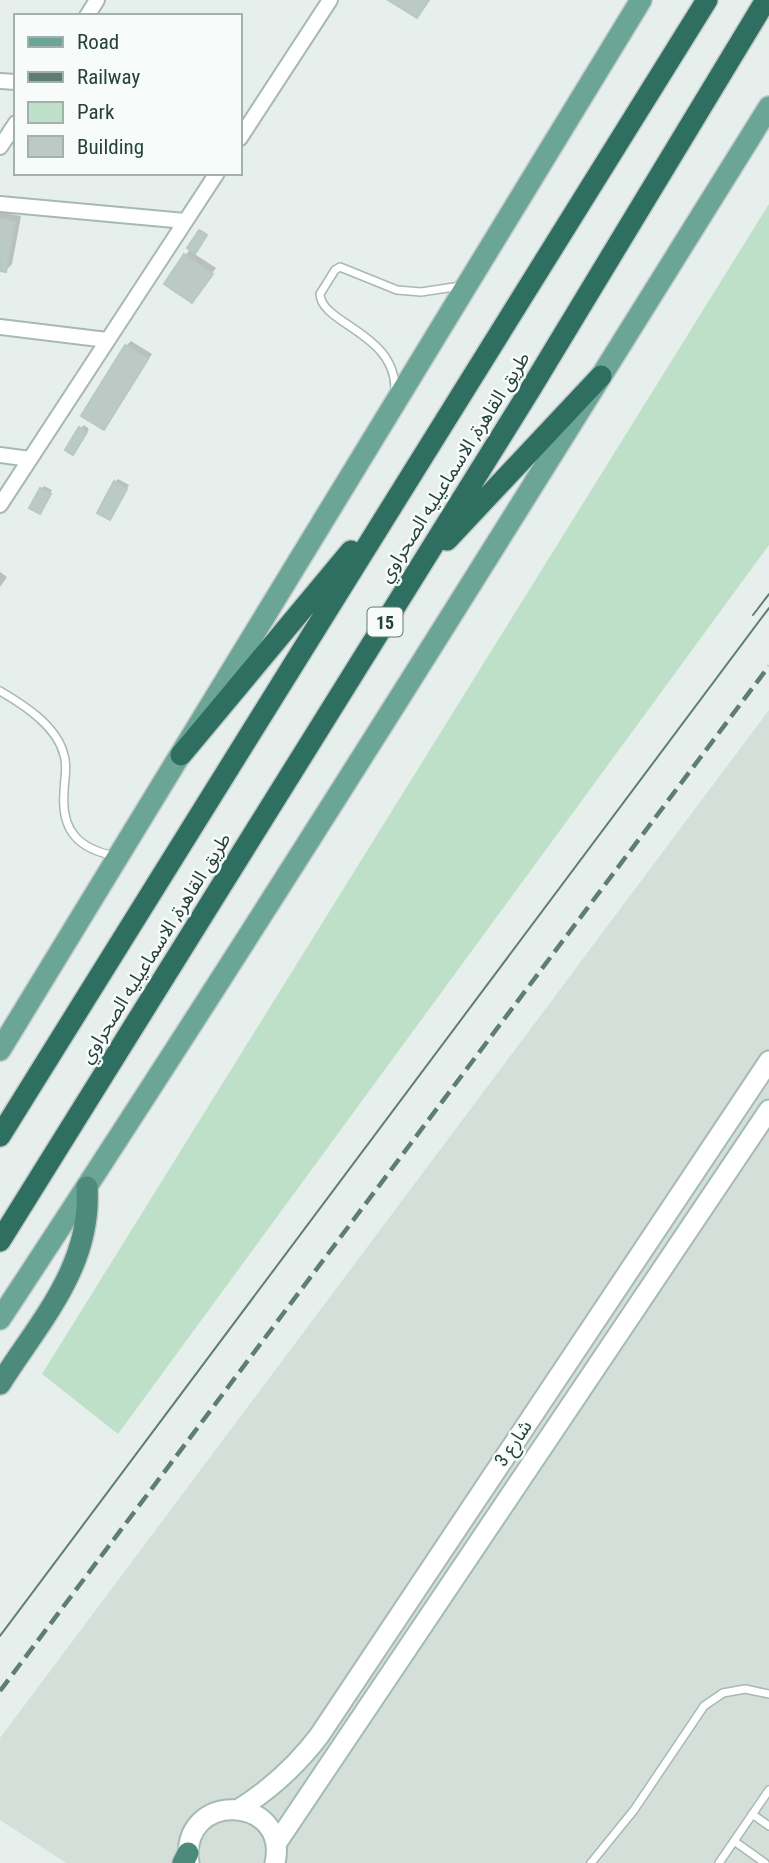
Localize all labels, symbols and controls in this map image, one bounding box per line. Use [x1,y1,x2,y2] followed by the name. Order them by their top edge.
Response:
[14,14,242,175] legend
[77,30,119,54] text: Road
[77,65,140,89] text: Railway
[77,100,115,124] text: Park
[77,135,144,159] text: Building
[373,347,538,588] street label: طريق القاهرة, الاسماعيليه الصحراوي
[368,608,402,636] road number: 15
[74,828,239,1069] street label: طريق القاهرة, الاسماعيليه الصحراوي
[489,1416,538,1472] street label: شارع 3

